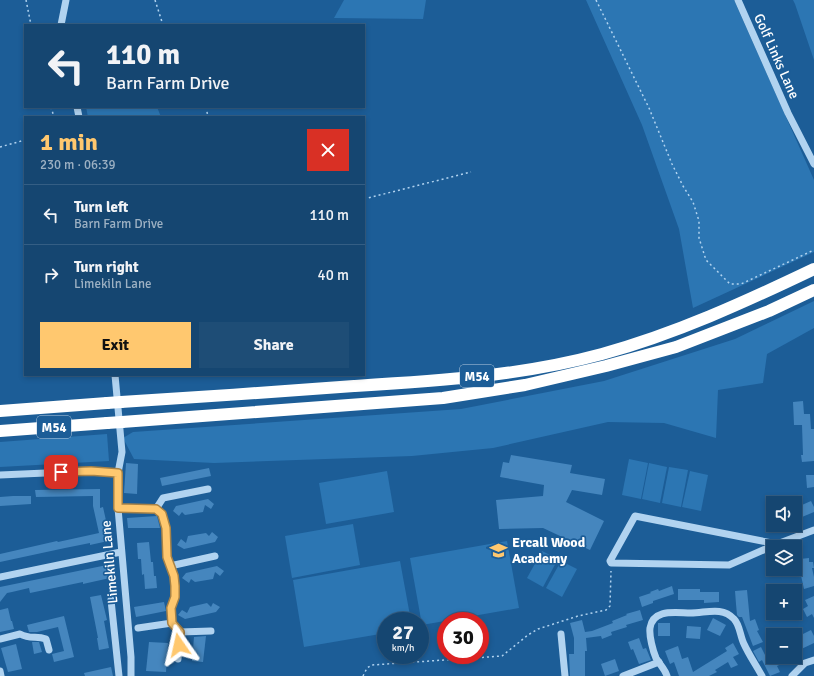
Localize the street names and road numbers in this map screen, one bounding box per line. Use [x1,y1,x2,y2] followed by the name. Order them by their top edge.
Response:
[750,11,803,102] street label: Golf Links Lane
[460,365,494,387] road number: M54
[37,416,71,438] road number: M54
[97,520,122,604] street label: Limekiln Lane

